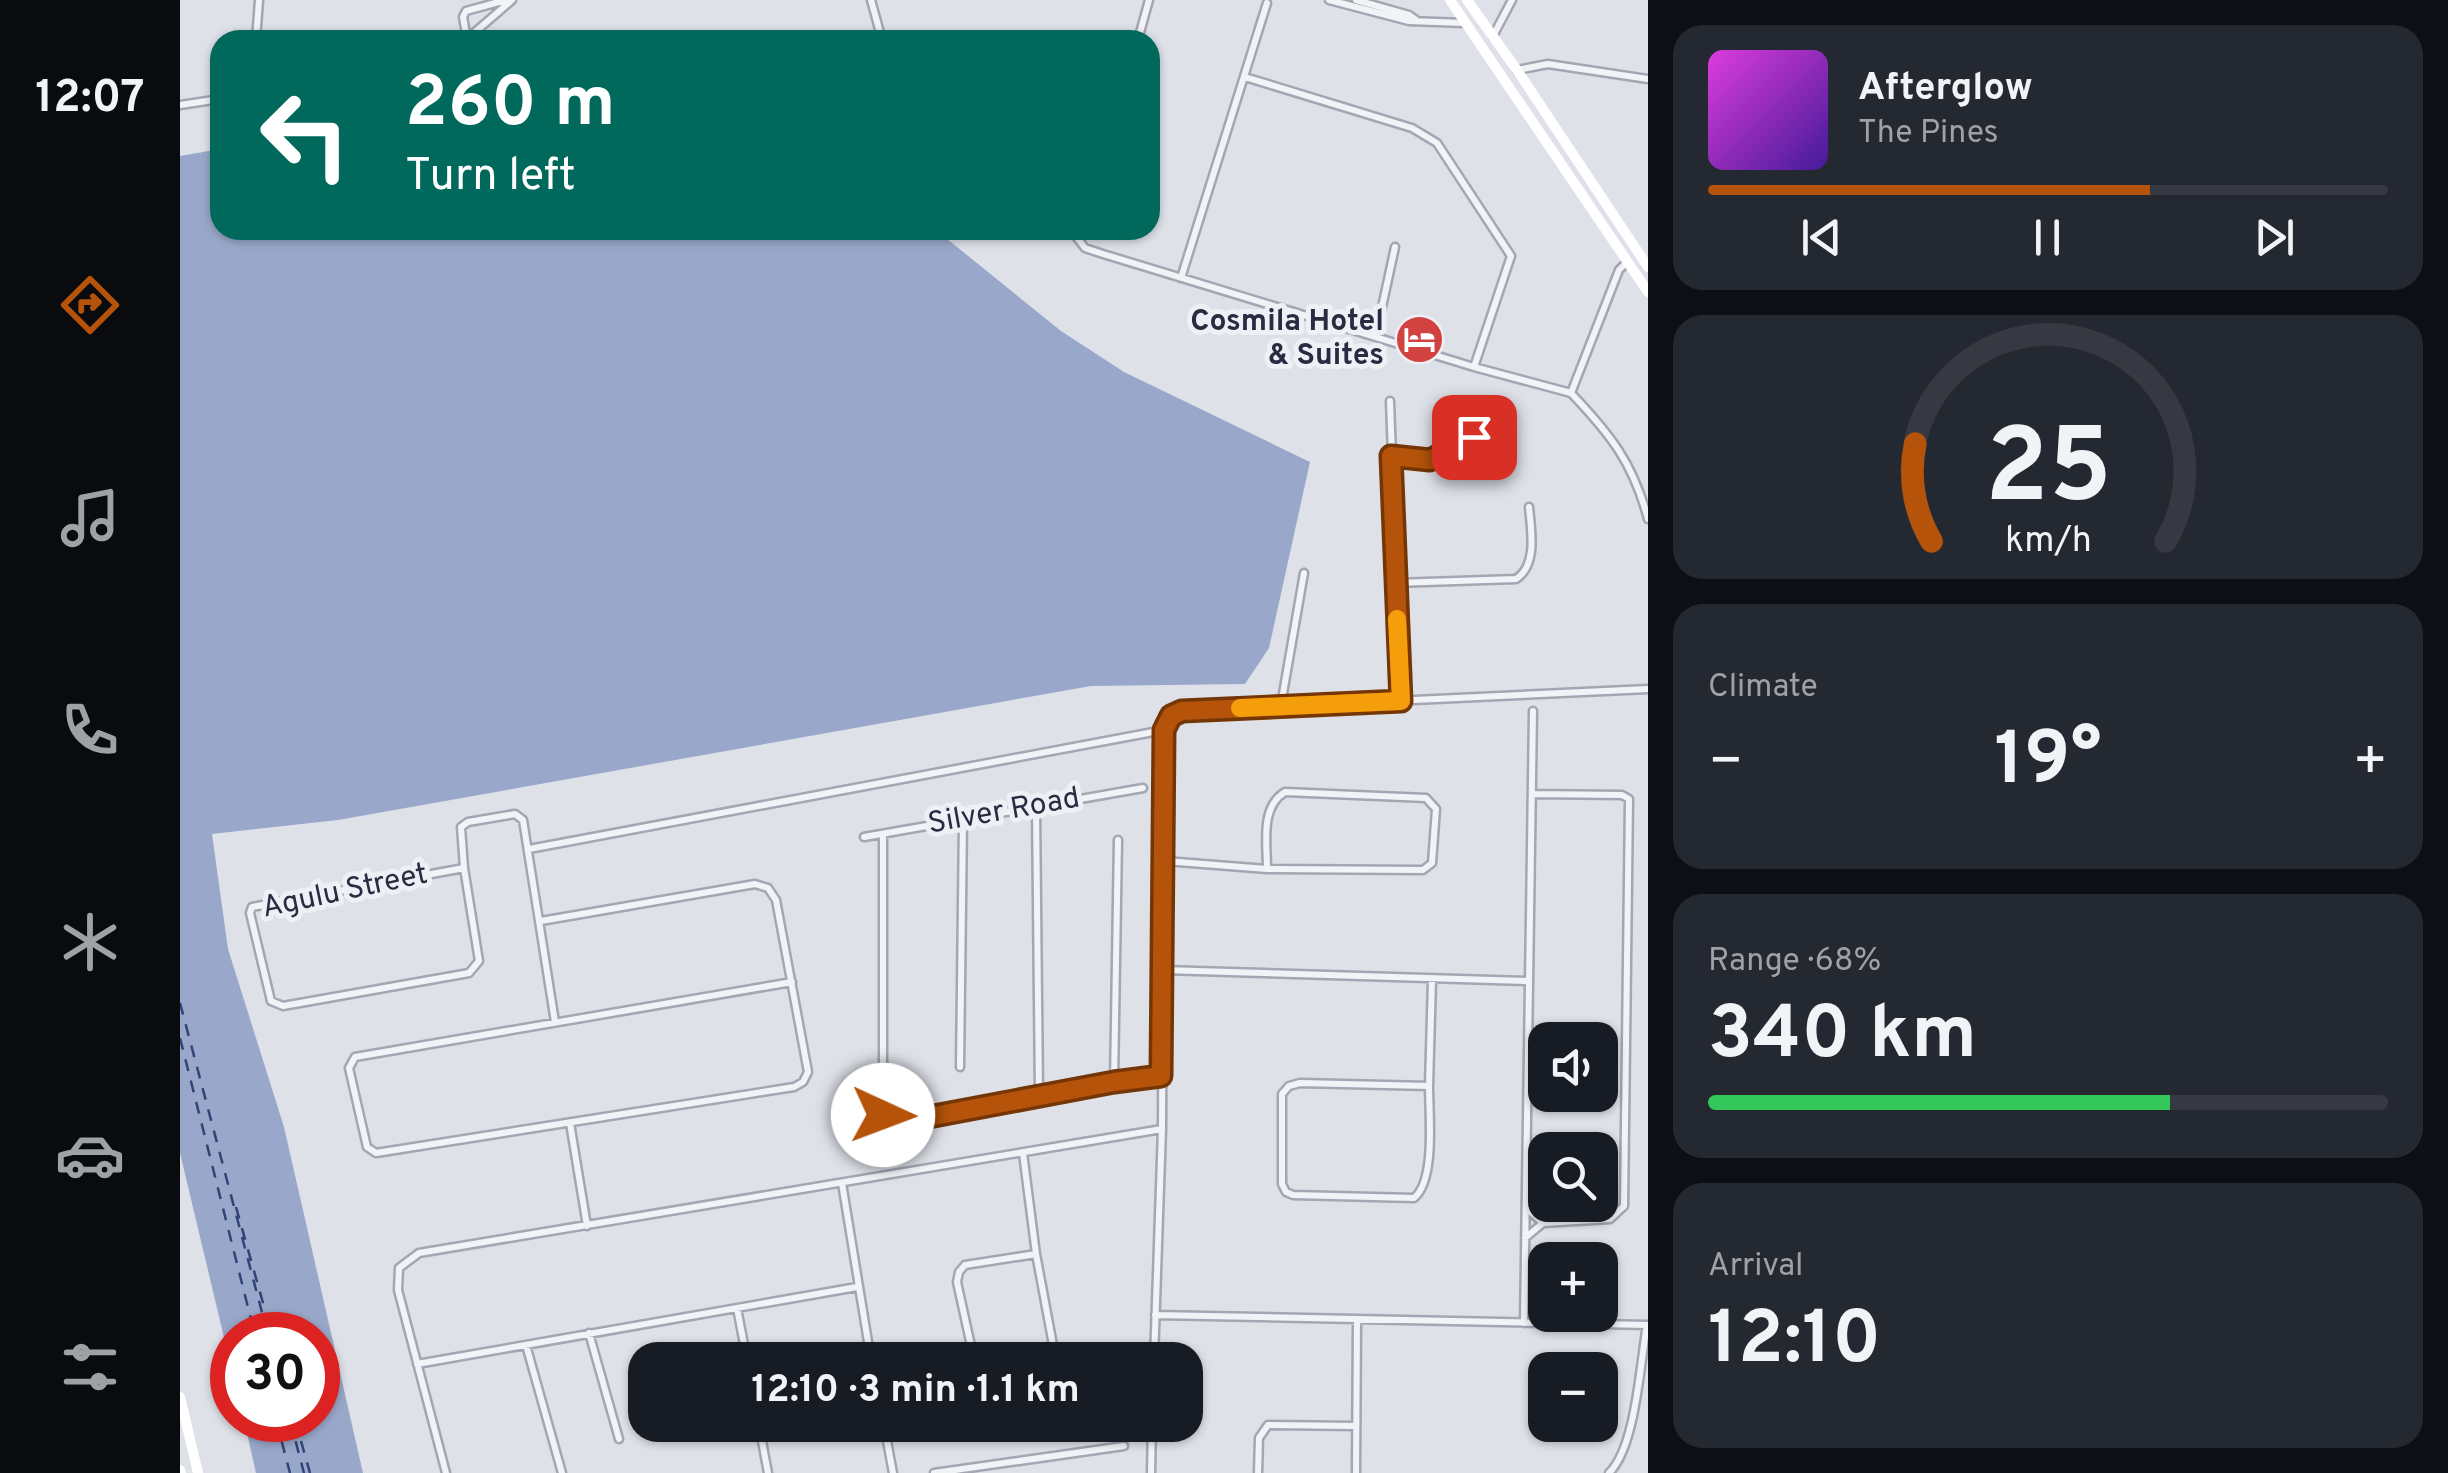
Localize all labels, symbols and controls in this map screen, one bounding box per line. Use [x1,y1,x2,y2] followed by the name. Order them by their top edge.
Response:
[405,62,616,151] text: 260 m
[1858,65,2033,114] text: Afterglow
[240,70,370,200] icon: left
[35,71,145,128] text: 12:07
[1858,114,1999,154] text: The Pines
[405,149,576,206] text: Turn left
[1794,210,1849,265] icon: previous
[2020,210,2075,265] icon: pause
[2247,210,2302,265] icon: next
[55,270,125,340] icon: directions
[1190,304,1384,375] place label: Cosmila Hotel & Suites
[1393,313,1445,365] hotel icon: Cosmila Hotel & Suites
[1432,395,1517,480] pin
[1984,407,2112,539] text: 25
[1447,410,1502,465] icon: arrive
[55,483,125,553] icon: music
[2005,519,2091,565] text: km/h
[1708,668,1818,708] text: Climate
[55,695,125,765] icon: phone
[1994,716,2102,811] text: 19°
[1708,729,1743,799] text: −
[2353,729,2388,799] text: +
[925,780,1083,844] street label: Silver Road
[259,856,431,928] street label: Agulu Street
[55,907,125,977] icon: climate
[1708,942,1881,982] text: Range · 68%
[1708,990,1977,1085] text: 340 km
[1528,1022,1618,1442] map controls
[1528,1022,1618,1112] button: sound
[831,1063,935,1167] position arrow
[55,1120,125,1190] icon: car
[1528,1132,1618,1222] button: search
[1528,1242,1618,1332] button: +
[1708,1247,1803,1287] text: Arrival
[1708,1295,1881,1390] text: 12:10
[210,1312,340,1442] speed limit sign: 30
[55,1332,125,1402] icon: filters
[1528,1352,1618,1442] button: −
[751,1367,1080,1416] text: 12:10 · 3 min · 1.1 km

